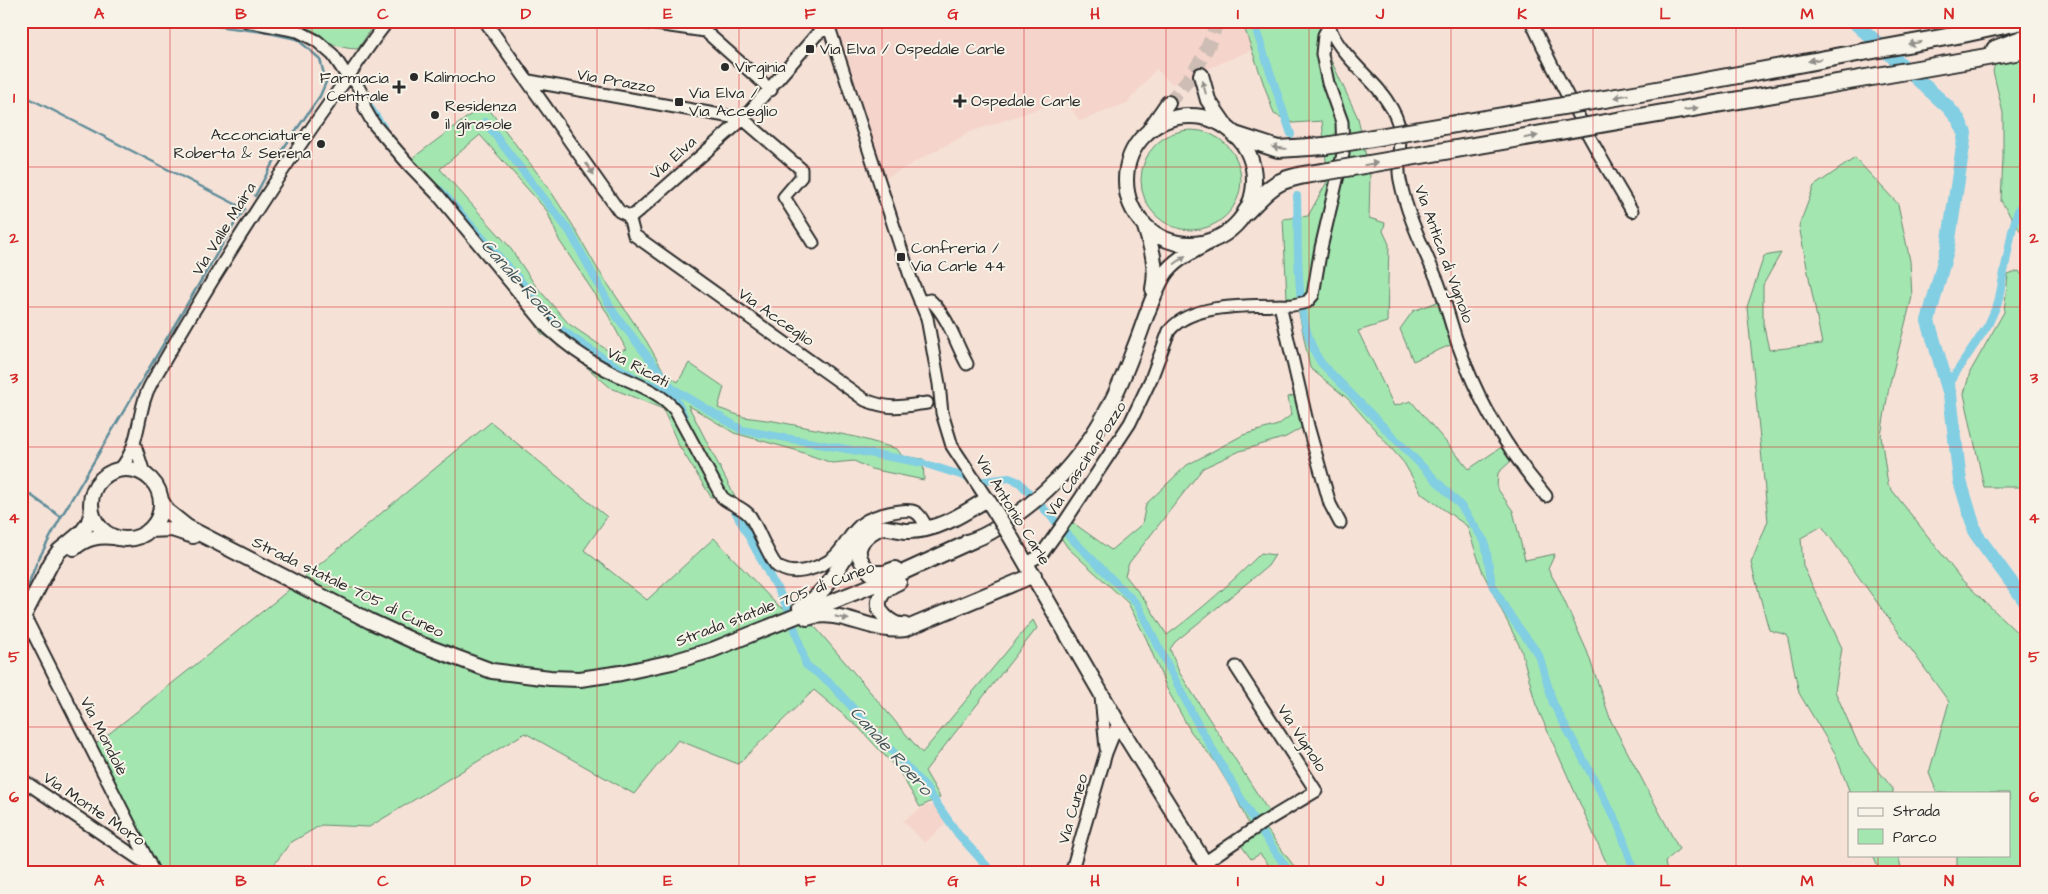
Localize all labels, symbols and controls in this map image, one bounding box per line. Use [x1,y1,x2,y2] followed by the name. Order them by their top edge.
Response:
[94,3,105,25] text: A
[235,3,247,25] text: B
[377,3,389,25] text: C
[521,3,532,25] text: D
[663,3,673,25] text: E
[804,3,816,25] text: F
[947,3,959,25] text: G
[1090,3,1100,25] text: H
[1237,3,1239,25] text: I
[1375,3,1385,25] text: J
[1517,3,1527,25] text: K
[1659,3,1671,25] text: L
[1800,3,1814,25] text: M
[1944,3,1954,25] text: N
[820,38,1006,60] place label: Via Elva / Ospedale Carle
[1907,39,1923,47] one-way arrow
[804,43,816,55] marker: Via Elva / Ospedale Carle
[735,56,786,79] place label: Virginia
[1807,57,1823,65] one-way arrow
[719,61,731,73] marker: Virginia
[575,63,657,99] street label: Via Prazzo
[424,66,495,88] place label: Kalimocho
[320,67,389,107] place label: Farmacia Centrale
[408,71,420,83] marker: Kalimocho
[1200,80,1208,95] one-way arrow
[393,81,405,93] marker: Farmacia Centrale
[689,82,777,123] place label: Via Elva / Via Acceglio
[13,87,16,109] text: 1
[2033,87,2036,109] text: 1
[971,90,1081,112] place label: Ospedale Carle
[1613,92,1629,100] one-way arrow
[953,94,967,108] marker: Ospedale Carle
[445,95,516,136] place label: Residenza il girasole
[673,96,685,108] marker: Via Elva / Via Acceglio
[1684,105,1699,113] one-way arrow
[429,109,441,121] marker: Residenza il girasole
[173,124,311,164] place label: Acconciature Roberta & Serena
[645,131,701,185] street label: Via Elva
[1524,132,1540,140] one-way arrow
[315,138,327,150] marker: Acconciature Roberta & Serena
[1271,144,1287,152] one-way arrow
[1363,160,1379,168] one-way arrow
[585,162,595,176] one-way arrow
[187,178,261,280] street label: Via Valle Maira
[1408,182,1479,326] street label: Via Antica di Vignolo
[8,227,19,249] text: 2
[2028,227,2039,249] text: 2
[475,234,570,336] water label: Canale Roero
[911,237,1006,277] place label: Confreria / Via Carle 44
[895,251,907,263] marker: Confreria / Via Carle 44
[1173,255,1187,265] one-way arrow
[733,283,818,352] street label: Via Acceglio
[603,341,674,393] street label: Via Ricati
[9,367,19,389] text: 3
[2029,367,2039,389] text: 3
[1040,397,1132,521] street label: Via Cascina Pozzo
[970,451,1056,570] street label: Via Antonio Carle
[9,507,20,529] text: 4
[2029,507,2040,529] text: 4
[248,531,448,643] street label: Strada statale 705 di Cuneo
[673,556,877,652] street label: Strada statale 705 di Cuneo
[835,614,850,622] one-way arrow
[8,646,20,668] text: 5
[2028,646,2040,668] text: 5
[75,693,133,779] street label: Via Mondolè
[1271,700,1332,776] street label: Via Vignolo
[844,701,939,803] water label: Canale Roero
[39,767,149,851] street label: Via Monte Moro
[1052,771,1094,847] street label: Via Cuneo
[9,786,19,808] text: 6
[2029,786,2039,808] text: 6
[1848,792,2010,856] legend
[1893,801,1940,822] text: Strada
[1893,827,1937,848] text: Parco
[94,870,105,892] text: A
[235,870,247,892] text: B
[377,870,389,892] text: C
[521,870,532,892] text: D
[663,870,673,892] text: E
[804,870,816,892] text: F
[947,870,959,892] text: G
[1090,870,1100,892] text: H
[1237,870,1239,892] text: I
[1375,870,1385,892] text: J
[1517,870,1527,892] text: K
[1659,870,1671,892] text: L
[1800,870,1814,892] text: M
[1944,870,1954,892] text: N

